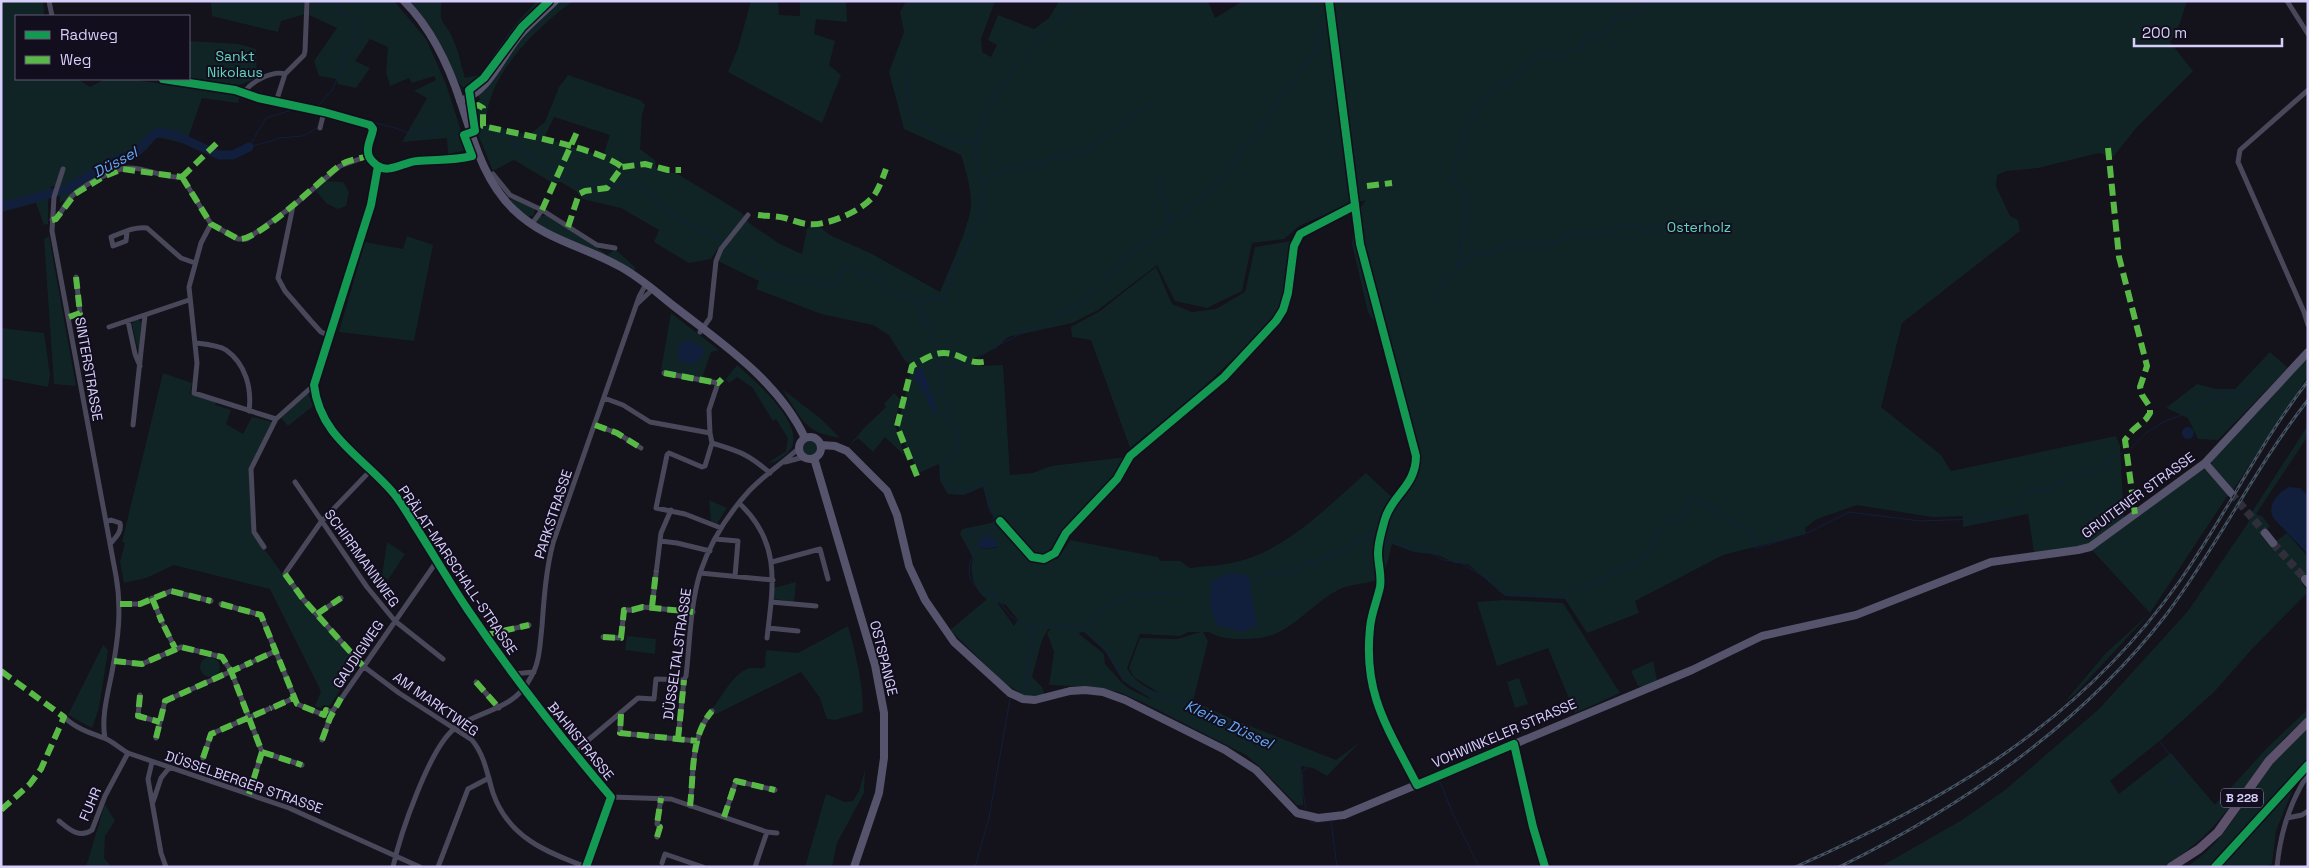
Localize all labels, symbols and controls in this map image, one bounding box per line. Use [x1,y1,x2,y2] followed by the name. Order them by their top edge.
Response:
[15,15,190,80] legend
[2134,15,2282,47] scale bar
[2142,23,2187,42] text: 200 m
[60,25,118,44] text: Radweg
[207,47,263,81] park label: Sankt Nikolaus
[60,50,91,69] text: Weg
[90,141,142,182] water label: Düssel
[1667,218,1731,236] park label: Osterholz
[71,316,107,423] street label: SINTERSTRASSE
[2078,448,2198,542] street label: GRUITENER STRASSE
[530,467,576,561] street label: PARKSTRASSE
[395,482,522,658] street label: PRÄLAT-MARSCHALL-STRASSE
[320,505,404,611] street label: SCHIRRMANNWEG
[659,587,695,721] street label: DÜSSELTALSTRASSE
[329,616,387,692] street label: GAUDIGWEG
[866,618,902,698] street label: OSTSPANGE
[390,668,482,740] street label: AM MARKTWEG
[1429,694,1579,772] street label: VOHWINKELER STRASSE
[1182,695,1278,754] water label: Kleine Düssel
[544,698,618,784] street label: BAHNSTRASSE
[163,746,325,818] street label: DÜSSELBERGER STRASSE
[75,784,105,824] street label: FUHR
[2221,788,2263,808] road number: B 228

